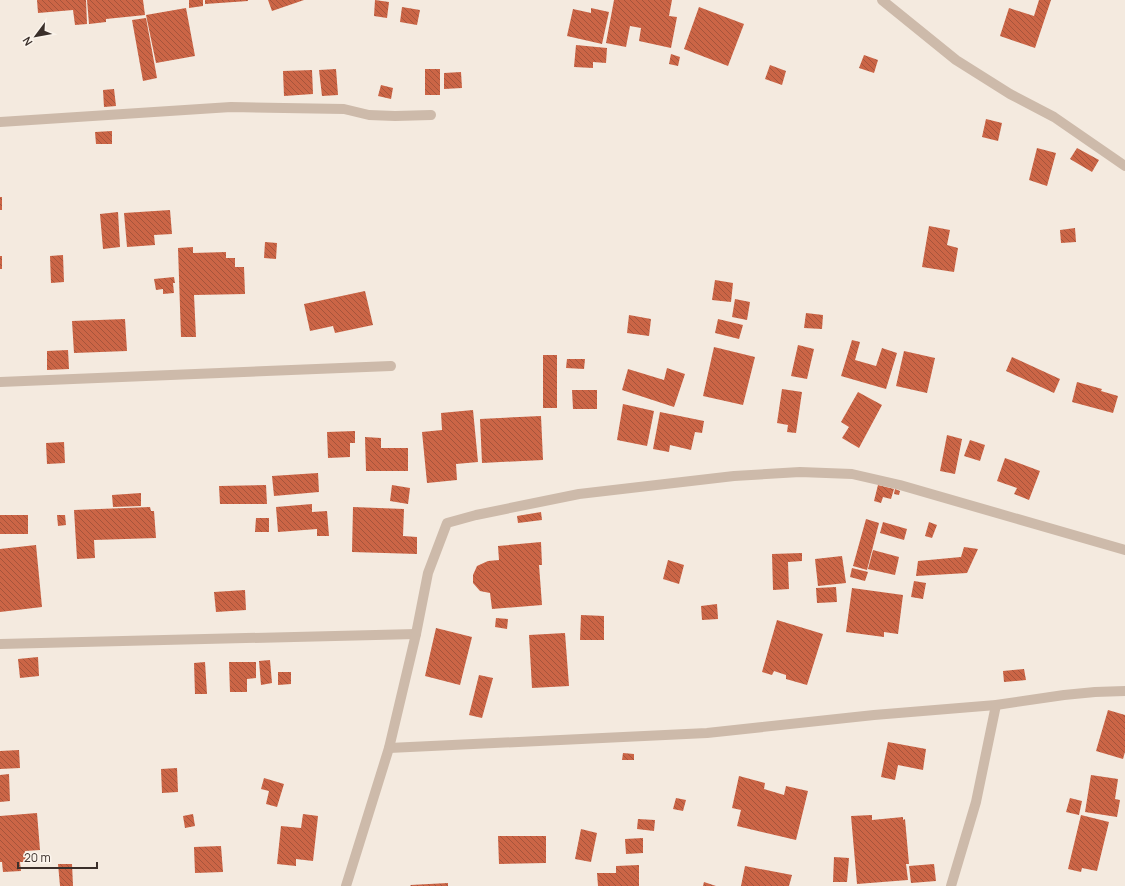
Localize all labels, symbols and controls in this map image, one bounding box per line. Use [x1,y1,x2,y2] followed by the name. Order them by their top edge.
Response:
[16,16,56,56] north arrow
[19,34,36,49] text: N
[18,844,97,870] scale bar
[24,849,51,866] text: 20 m

